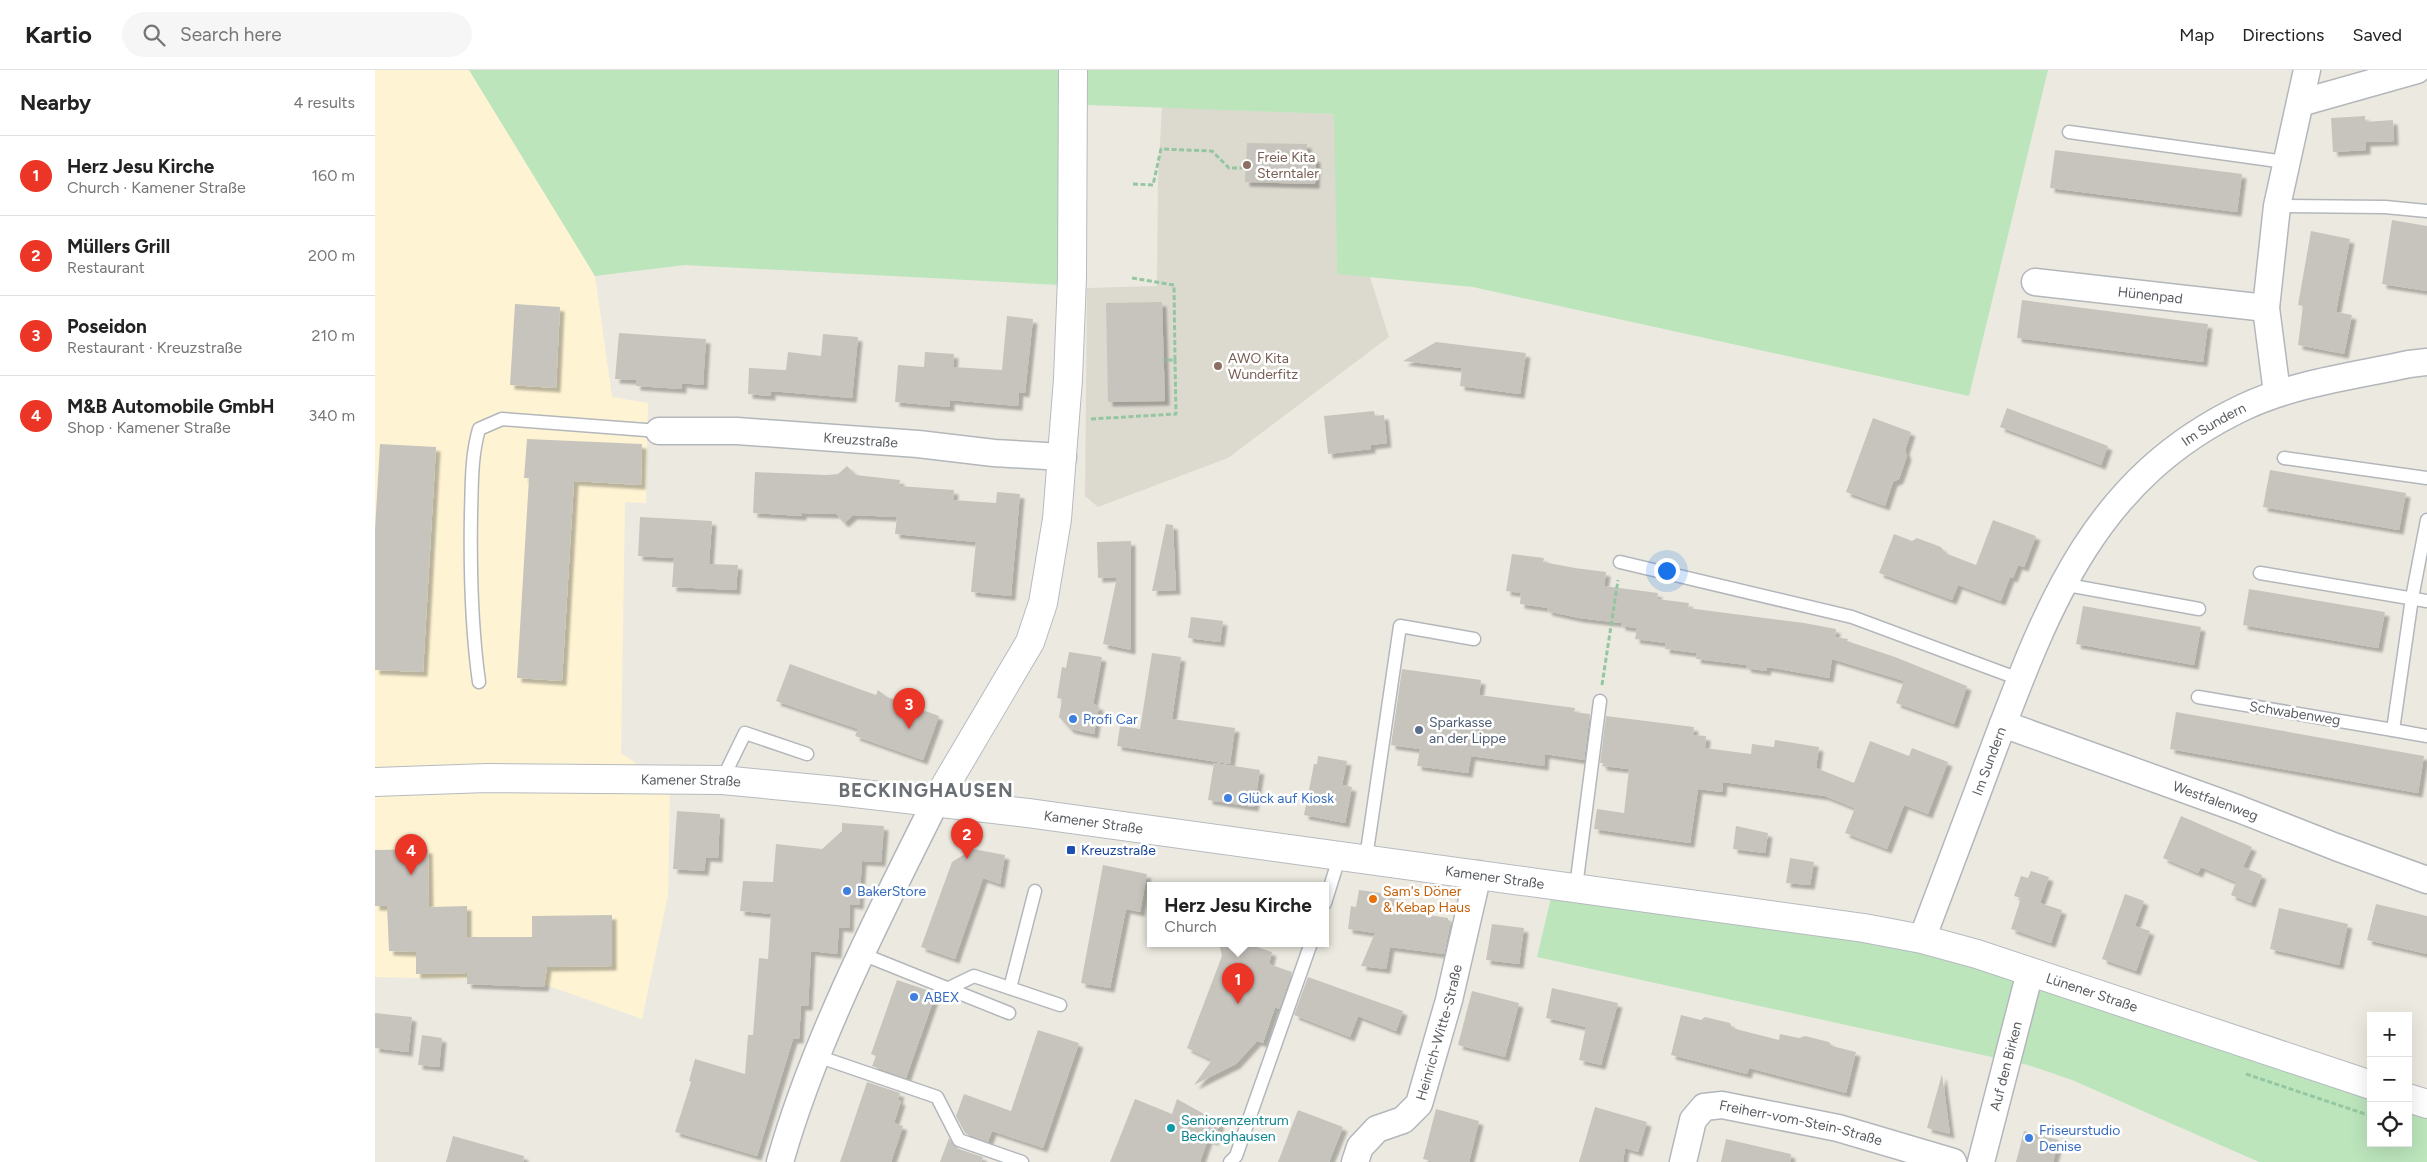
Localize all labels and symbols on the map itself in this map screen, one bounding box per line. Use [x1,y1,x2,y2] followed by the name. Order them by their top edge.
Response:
[1257,149,1319,182] place label: Freie Kita Sterntaler
[1241,159,1253,171] marker: Freie Kita Sterntaler
[2117,283,2184,308] street label: Hünenpad
[1228,350,1298,383] place label: AWO Kita Wunderfitz
[1212,360,1224,372] marker: AWO Kita Wunderfitz
[2178,399,2249,450] street label: Im Sundern
[823,429,899,452] street label: Kreuzstraße
[1654,558,1680,584] your location
[893,688,925,729] pin: 3
[2248,698,2342,729] street label: Schwabenweg
[1083,711,1138,728] place label: Profi Car
[1067,713,1079,725] marker: Profi Car
[1429,714,1507,747] place label: Sparkasse an der Lippe
[1413,724,1425,736] marker: Sparkasse an der Lippe
[1969,724,2010,798] street label: Im Sundern
[641,771,742,791] street label: Kamener Straße
[2170,778,2261,825] street label: Westfalenweg
[838,779,1014,802] district label: BECKINGHAUSEN
[1238,790,1334,807] place label: Glück auf Kiosk
[1222,792,1234,804] marker: Glück auf Kiosk
[1043,807,1145,838] street label: Kamener Straße
[951,818,983,859] pin: 2
[395,834,427,875] pin: 4
[1081,842,1156,859] place label: Kreuzstraße
[1065,844,1077,856] marker: Kreuzstraße
[1444,862,1546,893] street label: Kamener Straße
[857,883,926,900] place label: BakerStore
[1383,883,1471,916] place label: Sam's Döner & Kebap Haus
[841,885,853,897] marker: BakerStore
[1367,893,1379,905] marker: Sam's Döner & Kebap Haus
[1412,962,1466,1103] street label: Heinrich-Witte-Straße
[1222,963,1254,1004] pin: 1
[2044,970,2140,1016] street label: Lünener Straße
[924,989,959,1006] place label: ABEX
[908,991,920,1003] marker: ABEX
[1987,1020,2026,1113] street label: Auf den Birken
[1718,1097,1884,1150] street label: Freiherr-vom-Stein-Straße
[1181,1112,1289,1145] place label: Seniorenzentrum Beckinghausen
[1165,1122,1177,1134] marker: Seniorenzentrum Beckinghausen
[2039,1122,2120,1155] place label: Friseurstudio Denise
[2023,1132,2035,1144] marker: Friseurstudio Denise

